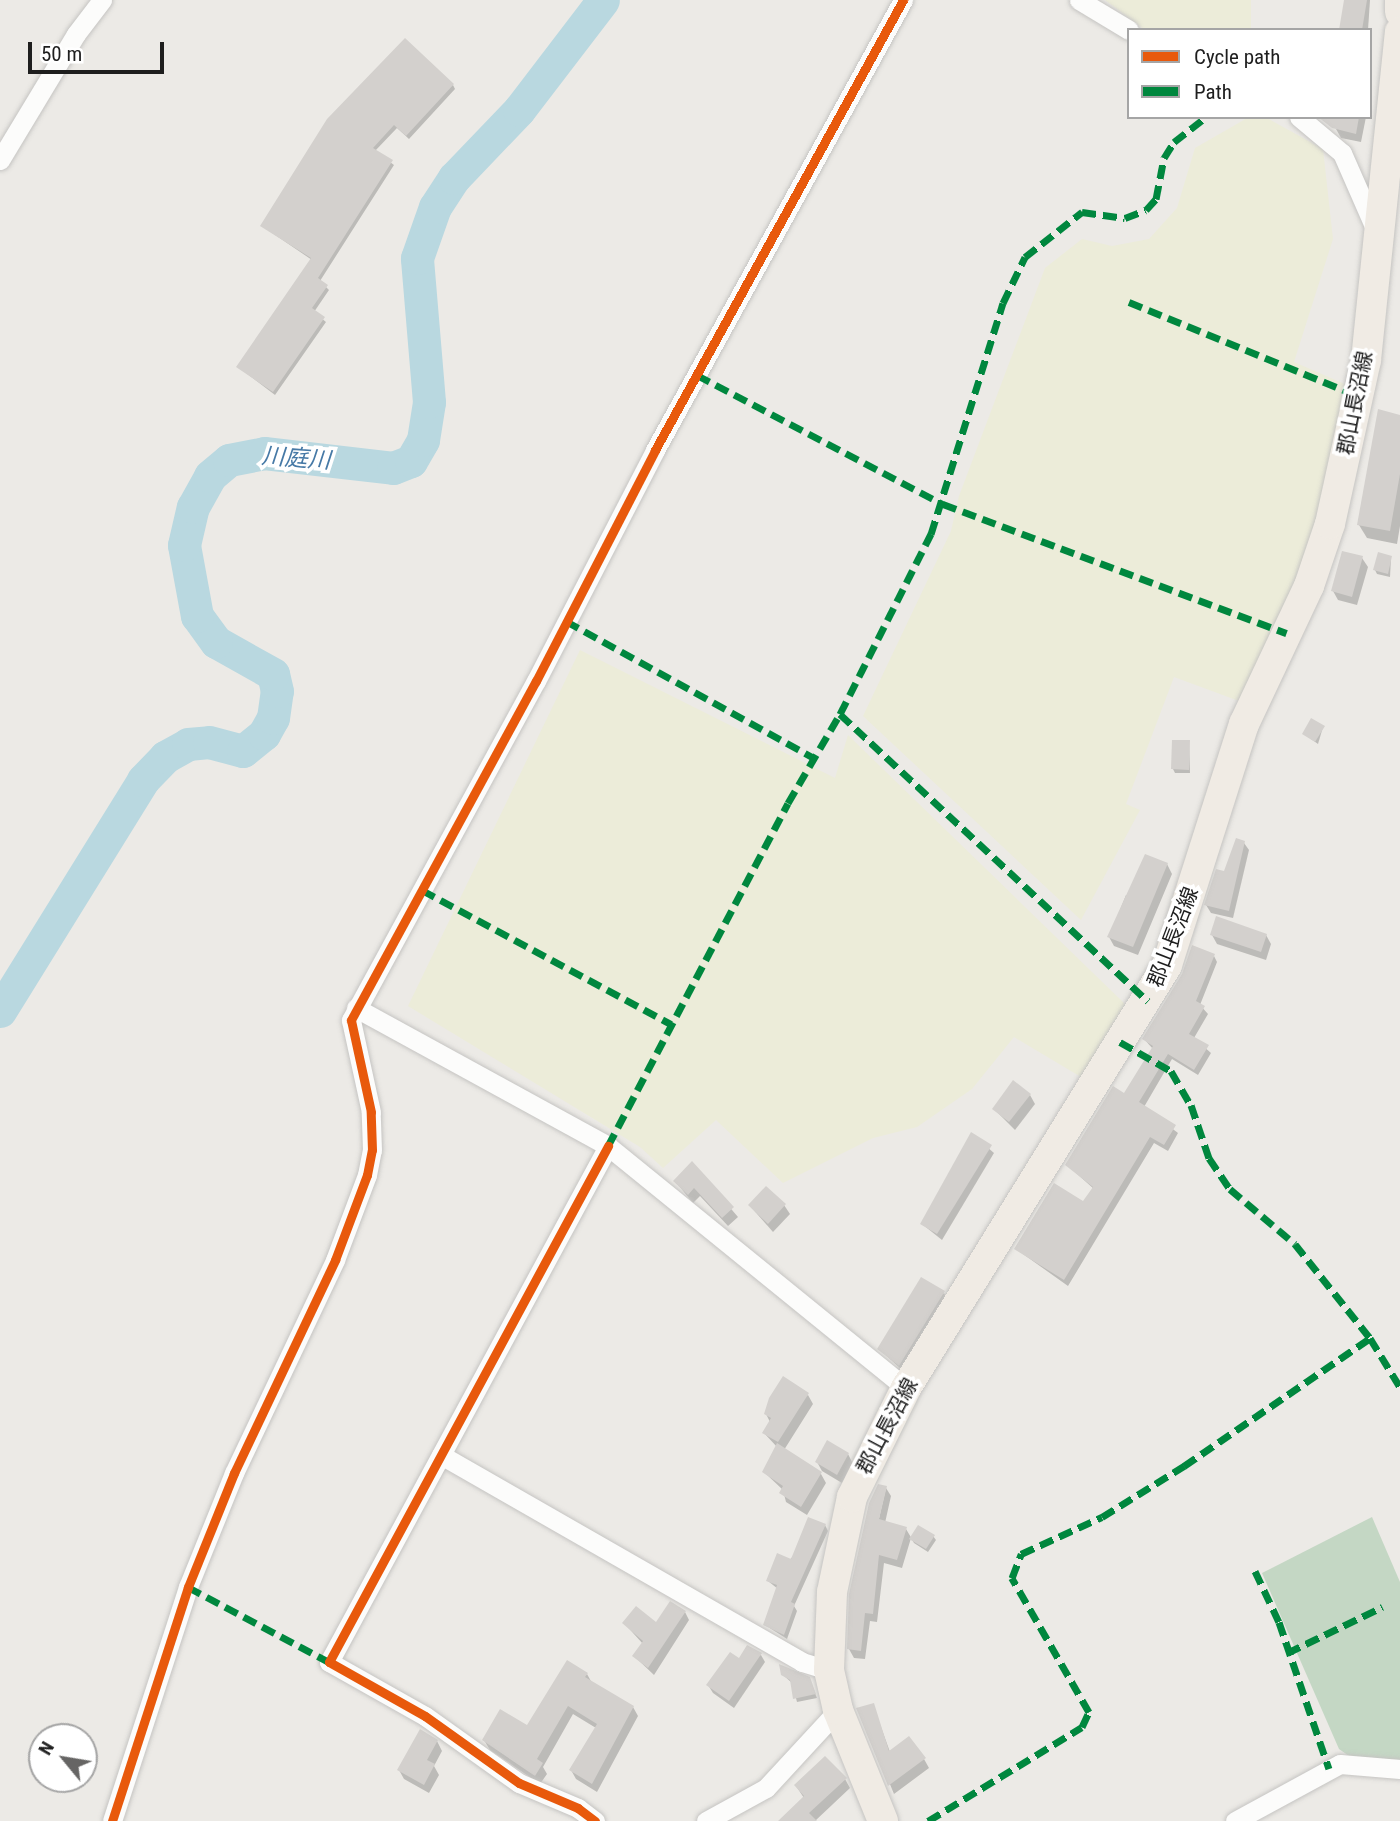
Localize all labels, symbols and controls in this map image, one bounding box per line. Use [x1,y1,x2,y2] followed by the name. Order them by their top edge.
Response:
[32,28,168,72] scale bar
[1127,28,1372,119] legend
[41,42,82,66] text: 50 m
[1194,45,1280,69] text: Cycle path
[1194,80,1232,104] text: Path
[1333,349,1377,457] street label: 郡山長沼線
[261,443,331,475] water label: 川庭川
[1142,883,1204,991] street label: 郡山長沼線
[851,1374,923,1478] street label: 郡山長沼線
[28,1723,98,1793] north arrow
[33,1737,59,1759] text: N

